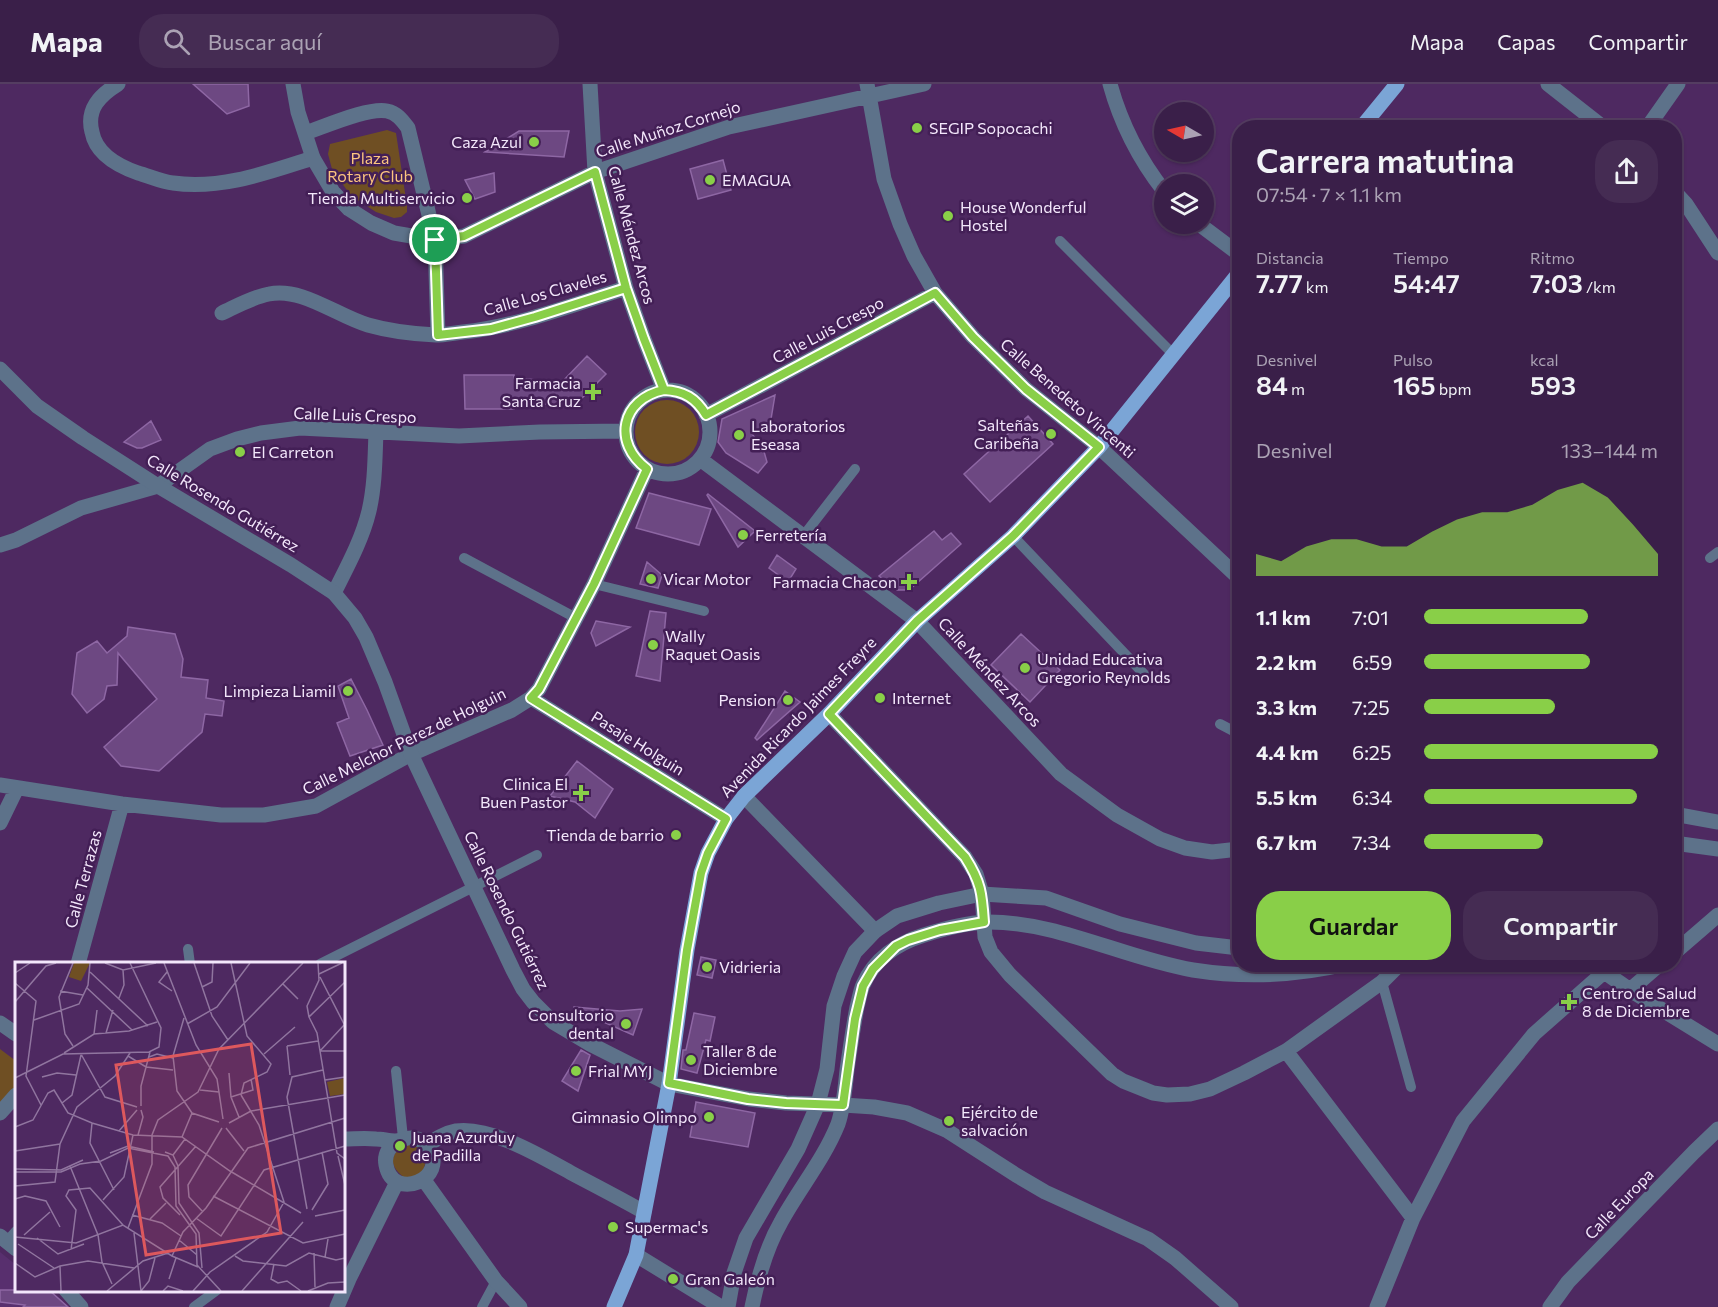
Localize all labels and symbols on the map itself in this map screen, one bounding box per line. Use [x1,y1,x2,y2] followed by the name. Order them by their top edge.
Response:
[593,96,743,161] street label: Calle Muñoz Cornejo
[1154,102,1214,162] north arrow
[929,118,1053,137] place label: SEGIP Sopocachi
[910,121,924,135] marker: SEGIP Sopocachi
[451,132,522,151] place label: Caza Azul
[527,135,541,149] marker: Caza Azul
[327,148,413,185] park label: Plaza Rotary Club
[605,164,660,306] street label: Calle Méndez Arcos
[722,170,791,189] place label: EMAGUA
[703,173,717,187] marker: EMAGUA
[307,188,455,207] place label: Tienda Multiservicio
[460,191,474,205] marker: Tienda Multiservicio
[960,197,1087,234] place label: House Wonderful Hostel
[941,209,955,223] marker: House Wonderful Hostel
[409,214,460,265] pin
[481,266,609,319] street label: Calle Los Claveles
[769,292,887,367] street label: Calle Luis Crespo
[997,334,1140,461] street label: Calle Benedeto Vincenti
[502,373,581,410] place label: Farmacia Santa Cruz
[586,385,600,399] marker: Farmacia Santa Cruz
[293,403,417,426] street label: Calle Luis Crespo
[974,415,1039,452] place label: Salteñas Caribeña
[751,416,845,453] place label: Laboratorios Eseasa
[1044,427,1058,441] marker: Salteñas Caribeña
[732,428,746,442] marker: Laboratorios Eseasa
[252,442,334,461] place label: El Carreton
[233,445,247,459] marker: El Carreton
[144,450,303,556] street label: Calle Rosendo Gutiérrez
[755,525,827,544] place label: Ferretería
[736,528,750,542] marker: Ferretería
[663,569,752,588] place label: Vicar Motor
[644,572,658,586] marker: Vicar Motor
[772,572,897,591] place label: Farmacia Chacon
[902,575,916,589] marker: Farmacia Chacon
[935,613,1046,730] street label: Calle Méndez Arcos
[665,626,760,663] place label: Wally Raquet Oasis
[716,632,879,801] street label: Avenida Ricardo Jaimes Freyre
[646,638,660,652] marker: Wally Raquet Oasis
[1037,649,1171,686] place label: Unidad Educativa Gregorio Reynolds
[1018,661,1032,675] marker: Unidad Educativa Gregorio Reynolds
[224,681,336,700] place label: Limpieza Liamil
[299,683,509,798] street label: Calle Melchor Perez de Holguin
[341,684,355,698] marker: Limpieza Liamil
[892,688,951,707] place label: Internet
[719,690,776,709] place label: Pension
[873,691,887,705] marker: Internet
[781,693,795,707] marker: Pension
[588,706,688,779] street label: Pasaje Holguin
[480,774,569,811] place label: Clinica El Buen Pastor
[572,784,590,802] marker: Clinica El Buen Pastor
[546,825,664,844] place label: Tienda de barrio
[461,827,554,992] street label: Calle Rosendo Gutiérrez
[60,828,105,930] street label: Calle Terrazas
[669,828,683,842] marker: Tienda de barrio
[719,957,781,976] place label: Vidrieria
[700,960,714,974] marker: Vidrieria
[15,962,345,1292] inset map
[1582,983,1697,1020] place label: Centro de Salud 8 de Diciembre
[1560,993,1578,1011] marker: Centro de Salud 8 de Diciembre
[528,1005,614,1042] place label: Consultorio dental
[619,1017,633,1031] marker: Consultorio dental
[703,1041,777,1078] place label: Taller 8 de Diciembre
[684,1053,698,1067] marker: Taller 8 de Diciembre
[588,1061,652,1080] place label: Frial MYJ
[569,1064,583,1078] marker: Frial MYJ
[961,1102,1038,1139] place label: Ejército de salvación
[571,1107,697,1126] place label: Gimnasio Olimpo
[702,1110,716,1124] marker: Gimnasio Olimpo
[942,1114,956,1128] marker: Ejército de salvación
[412,1127,515,1164] place label: Juana Azurduy de Padilla
[393,1139,407,1153] marker: Juana Azurduy de Padilla
[1580,1164,1657,1243] street label: Calle Europa
[625,1217,708,1236] place label: Supermac's
[606,1220,620,1234] marker: Supermac's
[685,1269,775,1288] place label: Gran Galeón
[666,1272,680,1286] marker: Gran Galeón

